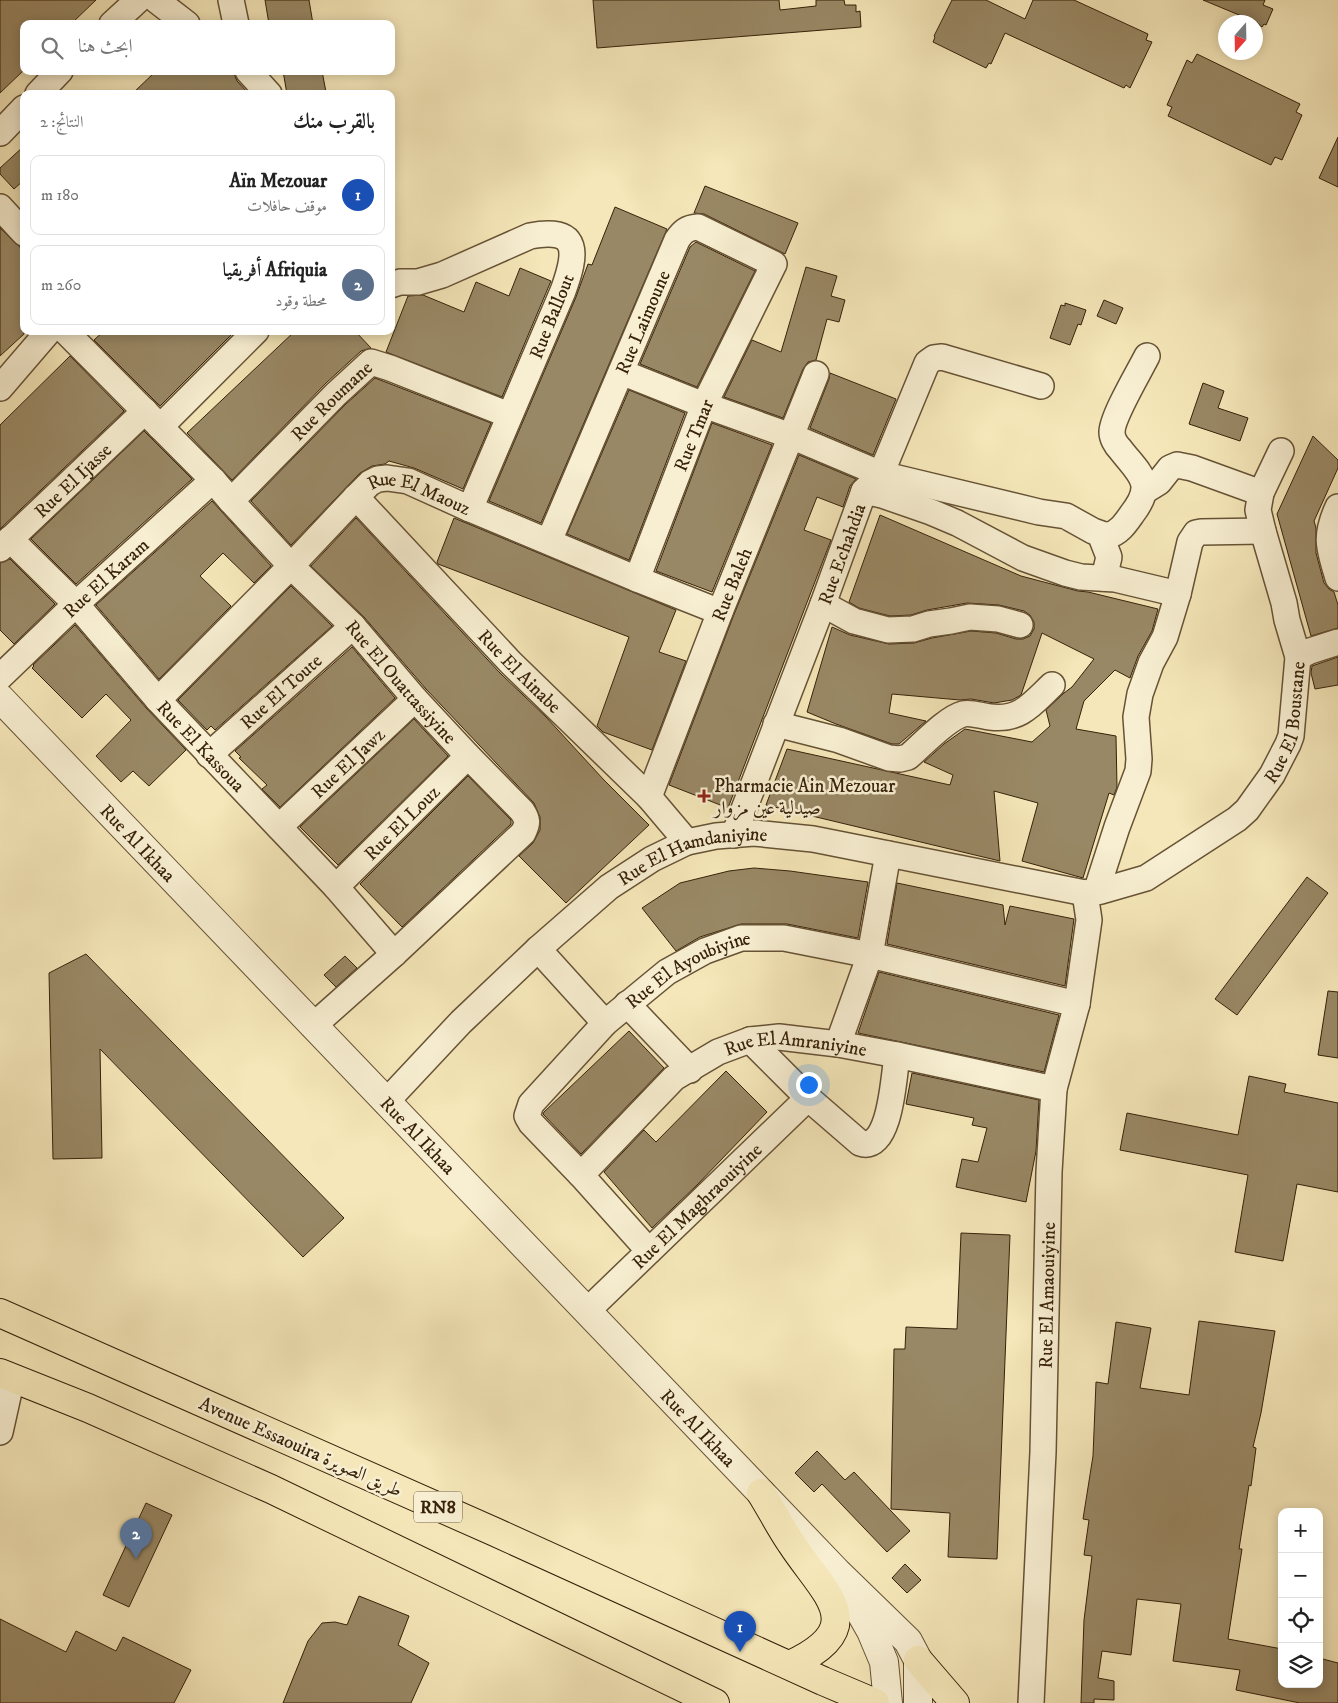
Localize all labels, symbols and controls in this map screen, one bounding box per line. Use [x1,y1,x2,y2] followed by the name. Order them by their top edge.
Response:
[1218,15,1263,60] north arrow
[20,20,395,75] search box
[38,34,66,62] icon: search
[78,35,133,58] text: ابحث هنا
[293,109,375,135] text: بالقرب منك
[40,112,84,132] text: النتائج: 2
[229,170,327,193] text: Aïn Mezouar
[41,185,79,205] text: 180 m
[355,185,361,205] text: 1
[247,196,327,216] text: موقف حافلات
[223,259,327,282] text: Afriquia أفريقيا
[611,267,676,378] street label: Rue Laimoune
[525,271,580,362] street label: Rue Ballout
[41,275,81,295] text: 260 m
[354,275,362,295] text: 2
[275,291,327,311] text: محطة وقود
[287,356,378,446] street label: Rue Roumane
[670,396,719,475] street label: Rue Tmar
[30,439,117,523] street label: Rue El Ijasse
[364,468,474,521] street label: Rue El Maouz
[814,501,872,608] street label: Rue Echahdia
[59,534,154,623] street label: Rue El Karam
[707,545,758,625] street label: Rue Baleh
[340,616,461,749] street label: Rue El Ouattassiyine
[472,625,566,719] street label: Rue El Ainabe
[236,649,327,735] street label: Rue El Toute
[1260,660,1311,789] street label: Rue El Boustane
[152,696,249,797] street label: Rue El Kassoua
[307,724,390,804] street label: Rue El Jawz
[712,775,895,821] place label: Pharmacie Ain Mezouar صيدلية عين مزوار
[360,781,445,866] street label: Rue El Louz
[698,790,710,802] marker: Pharmacie Ain Mezouar صيدلية عين مزوار
[95,800,180,887] street label: Rue Al Ikhaa
[614,823,769,891] street label: Rue El Hamdaniyine
[622,928,750,1014] street label: Rue El Ayoubiyine
[721,1027,869,1062] street label: Rue El Amraniyine
[796,1072,822,1098] your location
[375,1092,460,1180] street label: Rue Al Ikhaa
[628,1139,767,1275] street label: Rue El Maghraouiyine
[1035,1222,1061,1369] street label: Rue El Amaouiyine
[655,1385,740,1472] street label: Rue Al Ikhaa
[195,1392,405,1503] street label: Avenue Essaouira طريق الصويرة
[414,1491,462,1522] road number: RN8
[1278,1508,1323,1688] map controls
[1278,1508,1323,1553] button: +
[120,1518,152,1559] pin: 2
[1278,1553,1323,1598] button: −
[1278,1598,1323,1643] button: locate
[724,1611,756,1652] pin: 1
[1278,1643,1323,1688] button: layers

